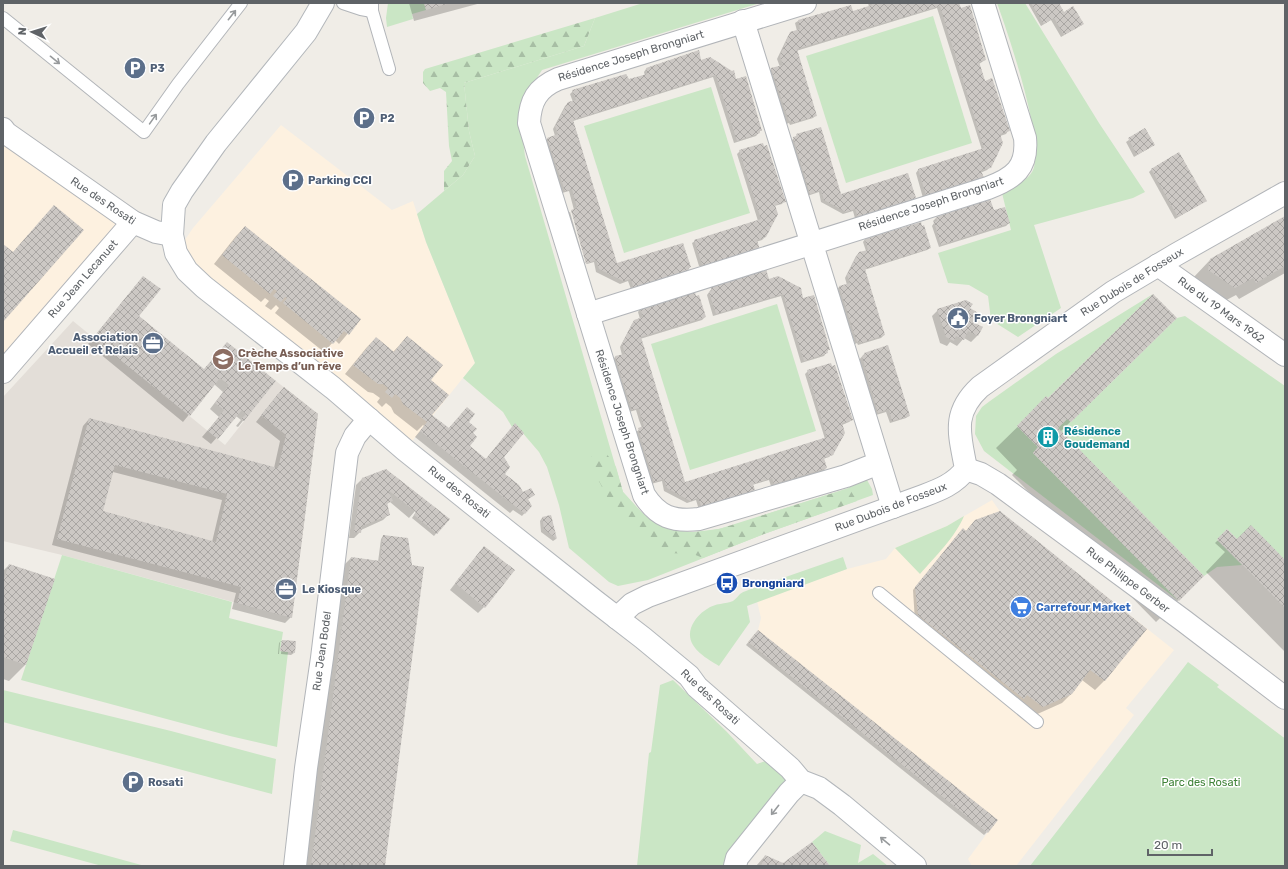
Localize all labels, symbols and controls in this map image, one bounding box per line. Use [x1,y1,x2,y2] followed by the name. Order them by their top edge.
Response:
[227,10,236,21] one-way arrow
[12,12,52,52] north arrow
[16,27,29,36] text: N
[557,27,706,84] street label: Résidence Joseph Brongniart
[122,55,148,81] parking icon: P3
[50,56,61,64] one-way arrow
[150,62,165,75] place label: P3
[351,105,377,131] parking icon: P2
[380,112,395,125] place label: P2
[149,114,158,125] one-way arrow
[280,167,306,193] parking icon: Parking CCI
[68,174,138,228] street label: Rue des Rosati
[308,174,372,187] place label: Parking CCI
[857,174,1006,234] street label: Résidence Joseph Brongniart
[46,237,121,321] street label: Rue Jean Lecanuet
[1078,245,1186,319] street label: Rue Dubois de Fosseux
[1175,274,1267,346] street label: Rue du 19 Mars 1962
[945,305,971,331] public building icon: Foyer Brongniart
[974,312,1067,325] place label: Foyer Brongniart
[140,330,166,356] office icon: Association Accueil et Relais
[48,331,138,357] place label: Association Accueil et Relais
[210,346,236,372] school or university icon: Crèche Associative Le Temps d’un rêve
[238,347,344,373] place label: Crèche Associative Le Temps d’un rêve
[592,348,652,497] street label: Résidence Joseph Brongniart
[1035,424,1061,450] building icon: Résidence Goudemand
[1064,425,1130,451] place label: Résidence Goudemand
[425,463,493,521] street label: Rue des Rosati
[833,480,949,534] street label: Rue Dubois de Fosseux
[1084,544,1173,616] street label: Rue Philippe Gerber
[714,570,740,596] bus stop icon: Brongniard
[273,576,299,602] office icon: Le Kiosque
[742,577,804,590] place label: Brongniard
[302,583,362,596] place label: Le Kiosque
[1008,594,1034,620] supermarket icon: Carrefour Market
[1036,601,1131,614] place label: Carrefour Market
[310,610,334,692] street label: Rue Jean Bodel
[678,666,742,728] street label: Rue des Rosati
[120,769,146,795] parking icon: Rosati
[148,776,183,789] place label: Rosati
[1162,776,1240,789] park label: Parc des Rosati
[771,804,780,815] one-way arrow
[1148,831,1212,857] scale bar
[880,836,890,845] one-way arrow
[1154,838,1182,852] text: 20 m

